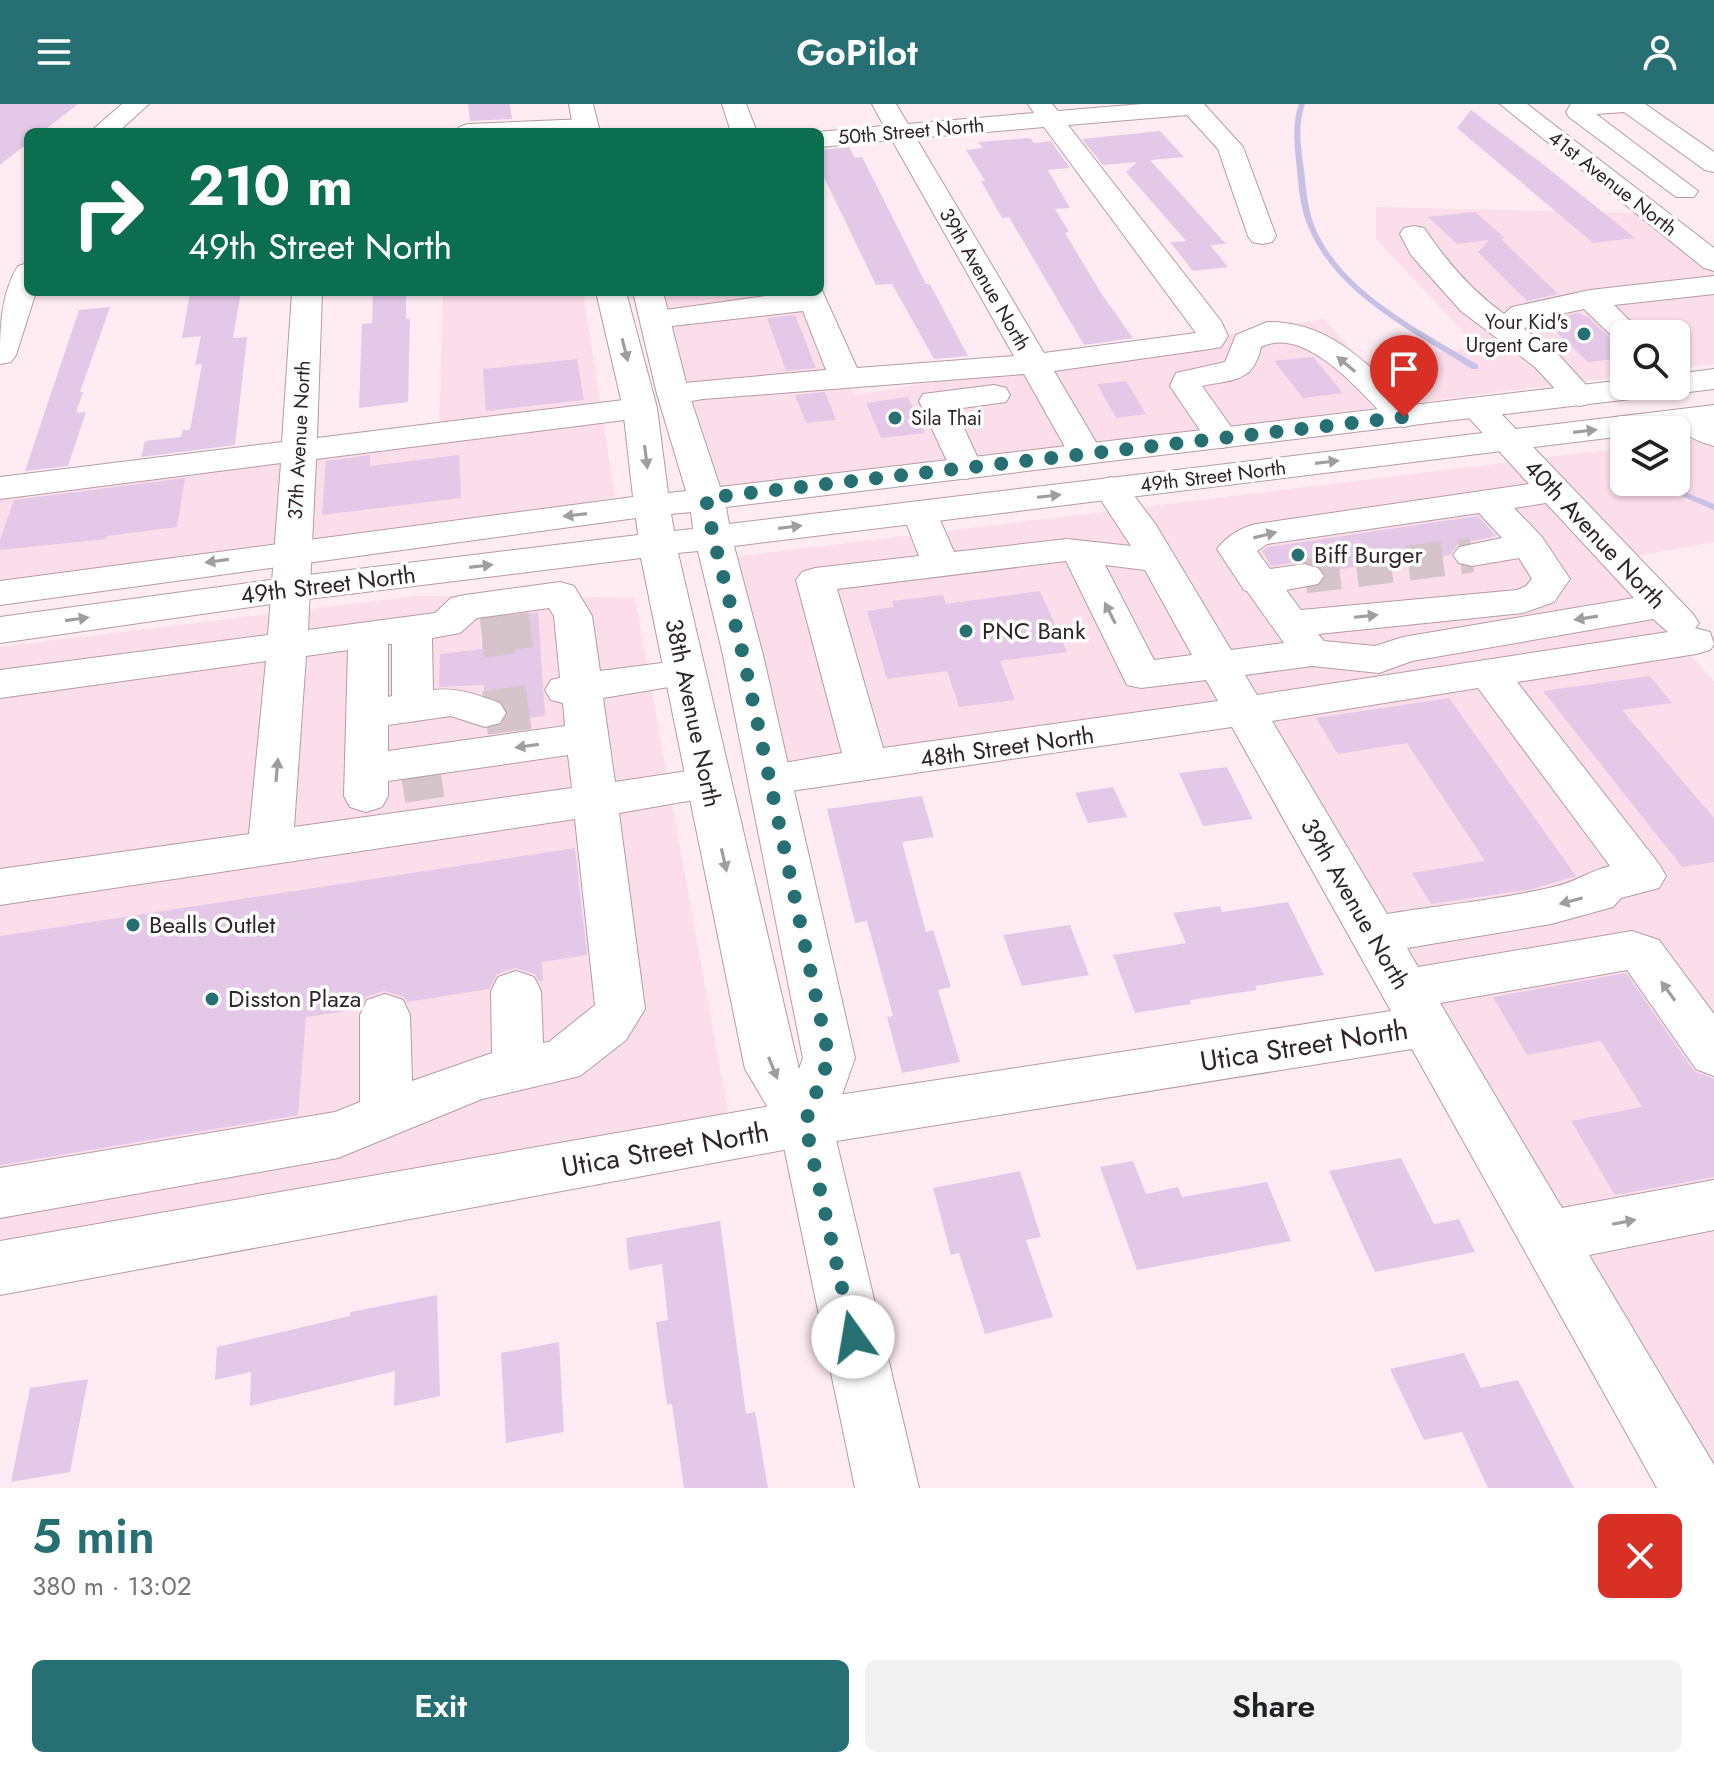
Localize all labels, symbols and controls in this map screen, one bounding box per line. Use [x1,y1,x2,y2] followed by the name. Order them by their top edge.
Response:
[796,26,918,78] text: GoPilot
[32,30,76,74] icon: menu
[1638,30,1682,74] icon: person
[837,111,985,152] street label: 50th Street North
[1542,124,1683,243] street label: 41st Avenue North
[188,145,353,226] text: 210 m
[56,160,160,264] icon: right
[932,202,1037,356] street label: 39th Avenue North
[188,220,452,272] text: 49th Street North
[1466,308,1568,360] place label: Your Kid's Urgent Care
[1610,320,1690,496] map controls
[1610,320,1690,400] button: search
[1575,325,1593,343] marker: Your Kid's Urgent Care
[1370,335,1438,417] pin
[620,338,632,363] one-way arrow
[1382,347,1426,391] icon: arrive
[1337,356,1357,373] one-way arrow
[281,360,318,520] street label: 37th Avenue North
[911,404,982,433] place label: Sila Thai
[886,409,904,427] marker: Sila Thai
[1610,416,1690,496] button: layers
[1573,424,1598,437] one-way arrow
[640,445,653,470] one-way arrow
[1516,451,1674,617] street label: 40th Avenue North
[1138,453,1288,500] street label: 49th Street North
[1315,455,1340,468] one-way arrow
[1036,489,1061,502] one-way arrow
[562,509,587,522] one-way arrow
[778,521,803,534] one-way arrow
[1252,528,1277,541] one-way arrow
[1314,537,1423,572] place label: Biff Burger
[1289,546,1307,564] marker: Biff Burger
[204,555,229,568] one-way arrow
[238,556,417,613] street label: 49th Street North
[469,559,494,572] one-way arrow
[1103,601,1117,624] one-way arrow
[1354,609,1379,622] one-way arrow
[65,612,90,625] one-way arrow
[1573,612,1598,625] one-way arrow
[982,613,1086,648] place label: PNC Bank
[656,615,731,810] street label: 38th Avenue North
[957,622,975,640] marker: PNC Bank
[918,717,1096,776] street label: 48th Street North
[515,740,540,753] one-way arrow
[270,757,283,782] one-way arrow
[1292,812,1419,996] street label: 39th Avenue North
[718,848,731,873] one-way arrow
[1558,895,1582,908] one-way arrow
[149,907,275,942] place label: Bealls Outlet
[124,916,142,934] marker: Bealls Outlet
[1661,980,1676,1001] one-way arrow
[228,981,361,1016] place label: Disston Plaza
[203,990,221,1008] marker: Disston Plaza
[1197,1009,1411,1082] street label: Utica Street North
[767,1056,780,1080] one-way arrow
[558,1111,772,1188] street label: Utica Street North
[1612,1216,1637,1228] one-way arrow
[811,1295,895,1379] position arrow
[32,1502,155,1571] text: 5 min
[1598,1514,1682,1598] button: close
[32,1567,192,1605] text: 380 m · 13:02
[32,1660,849,1752] button: Exit
[865,1660,1682,1752] button: Share

